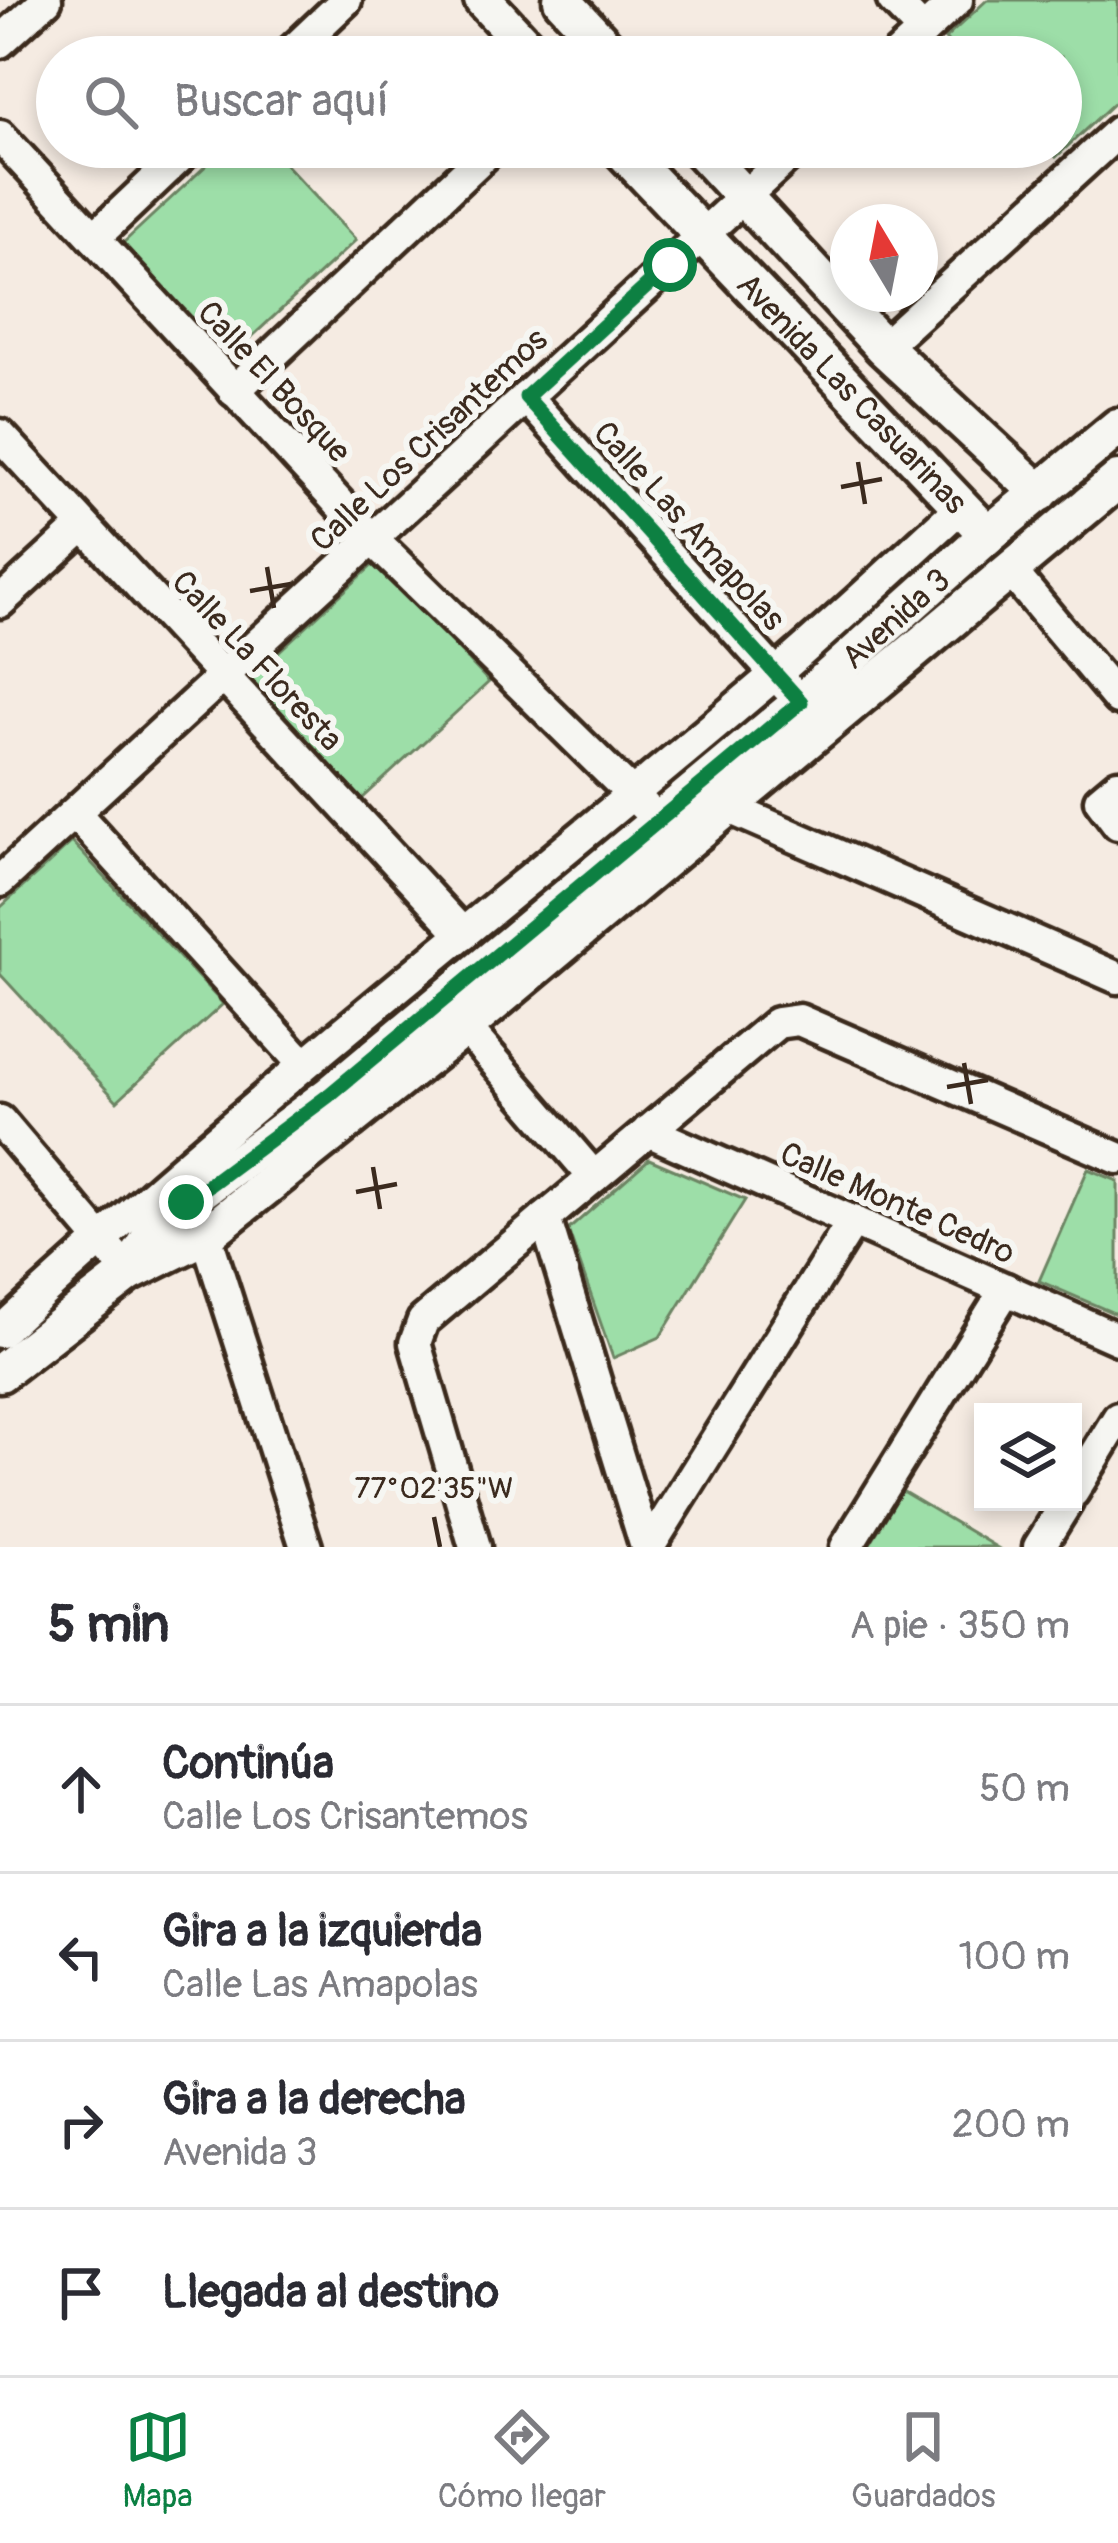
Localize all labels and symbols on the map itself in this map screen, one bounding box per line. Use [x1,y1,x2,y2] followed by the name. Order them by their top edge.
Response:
[830,204,938,312] north arrow
[643,238,697,292] route start
[727,265,976,523] street label: Avenida Las Casuarinas
[188,293,359,472] street label: Calle El Bosque
[302,319,556,561] street label: Calle Los Crisantemos
[584,413,794,639] street label: Calle Las Amapolas
[833,560,959,678] street label: Avenida 3
[163,562,351,760] street label: Calle La Floresta
[774,1133,1021,1273] street label: Calle Monte Cedro
[159,1175,213,1229] route end
[355,1470,513,1507] text: 77°02'35"W

